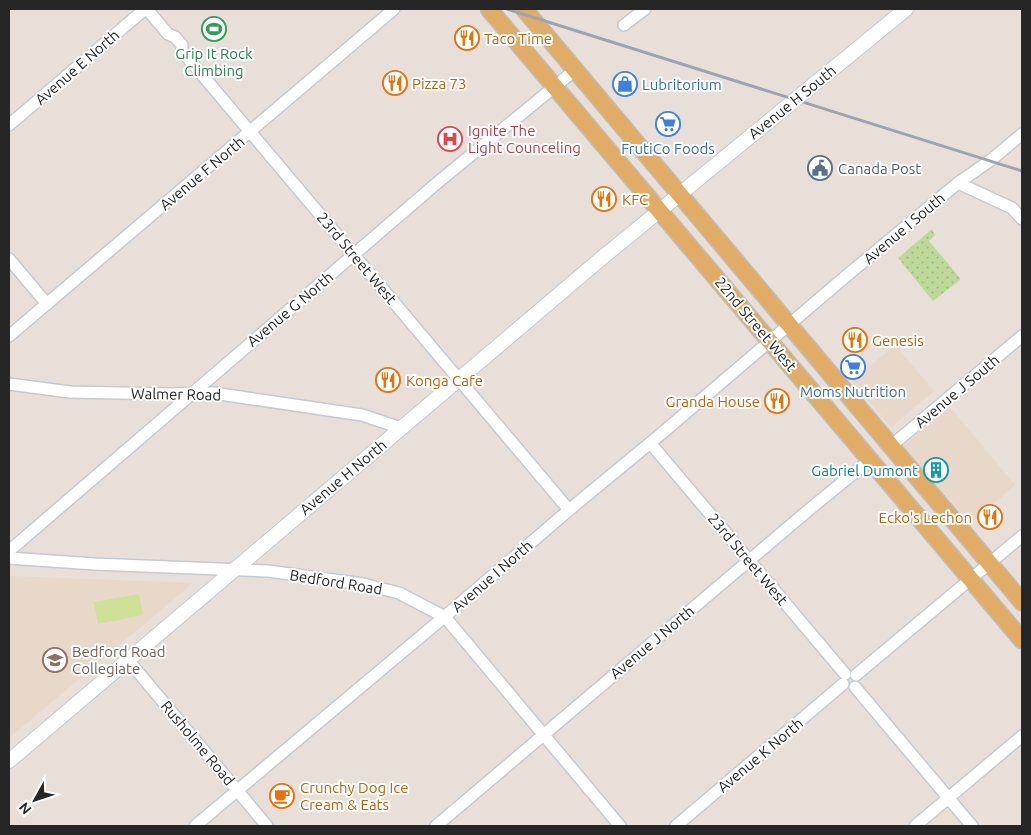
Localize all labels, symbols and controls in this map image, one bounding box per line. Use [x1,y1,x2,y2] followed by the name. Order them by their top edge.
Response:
[201,16,227,42] sports icon: Grip It Rock Climbing
[454,25,480,51] restaurant icon: Taco Time
[32,26,122,108] street label: Avenue E North
[484,30,552,47] place label: Taco Time
[175,45,253,79] place label: Grip It Rock Climbing
[745,62,839,142] street label: Avenue H South
[382,70,408,96] restaurant icon: Pizza 73
[612,71,638,97] shop icon: Lubritorium
[412,75,466,92] place label: Pizza 73
[642,76,722,93] place label: Lubritorium
[655,111,681,137] supermarket icon: FrutiCo Foods
[468,122,581,156] place label: Ignite The Light Counceling
[437,126,463,152] hospital icon: Ignite The Light Counceling
[156,133,248,213] street label: Avenue F North
[621,140,715,157] place label: FrutiCo Foods
[807,155,833,181] public building icon: Canada Post
[838,160,921,177] place label: Canada Post
[591,186,617,212] restaurant icon: KFC
[860,189,948,267] street label: Avenue I South
[622,191,648,208] place label: KFC
[314,209,400,307] street label: 23rd Street West
[244,268,336,350] street label: Avenue G North
[712,274,800,374] street label: 22nd Street West
[842,327,868,353] restaurant icon: Genesis
[872,332,924,349] place label: Genesis
[912,351,1002,431] street label: Avenue J South
[840,354,866,380] supermarket icon: Moms Nutrition
[375,367,401,393] restaurant icon: Konga Cafe
[406,372,483,389] place label: Konga Cafe
[800,383,906,400] place label: Moms Nutrition
[131,385,221,403] street label: Walmer Road
[764,388,790,414] restaurant icon: Granda House
[666,393,760,410] place label: Granda House
[296,436,390,518] street label: Avenue H North
[923,457,949,483] building icon: Gabriel Dumont
[811,462,918,479] place label: Gabriel Dumont
[977,504,1003,530] restaurant icon: Ecko's Lechon
[879,509,972,526] place label: Ecko's Lechon
[705,510,791,608] street label: 23rd Street West
[448,536,536,616] street label: Avenue I North
[288,566,384,598] street label: Bedford Road
[607,602,697,682] street label: Avenue J North
[72,643,166,677] place label: Bedford Road Collegiate
[42,647,68,673] school or university icon: Bedford Road Collegiate
[158,697,238,789] street label: Rusholme Road
[714,714,806,796] street label: Avenue K North
[10,775,60,825] north arrow
[300,779,409,813] place label: Crunchy Dog Ice Cream & Eats
[269,783,295,809] cafe icon: Crunchy Dog Ice Cream & Eats
[16,799,35,818] text: N

